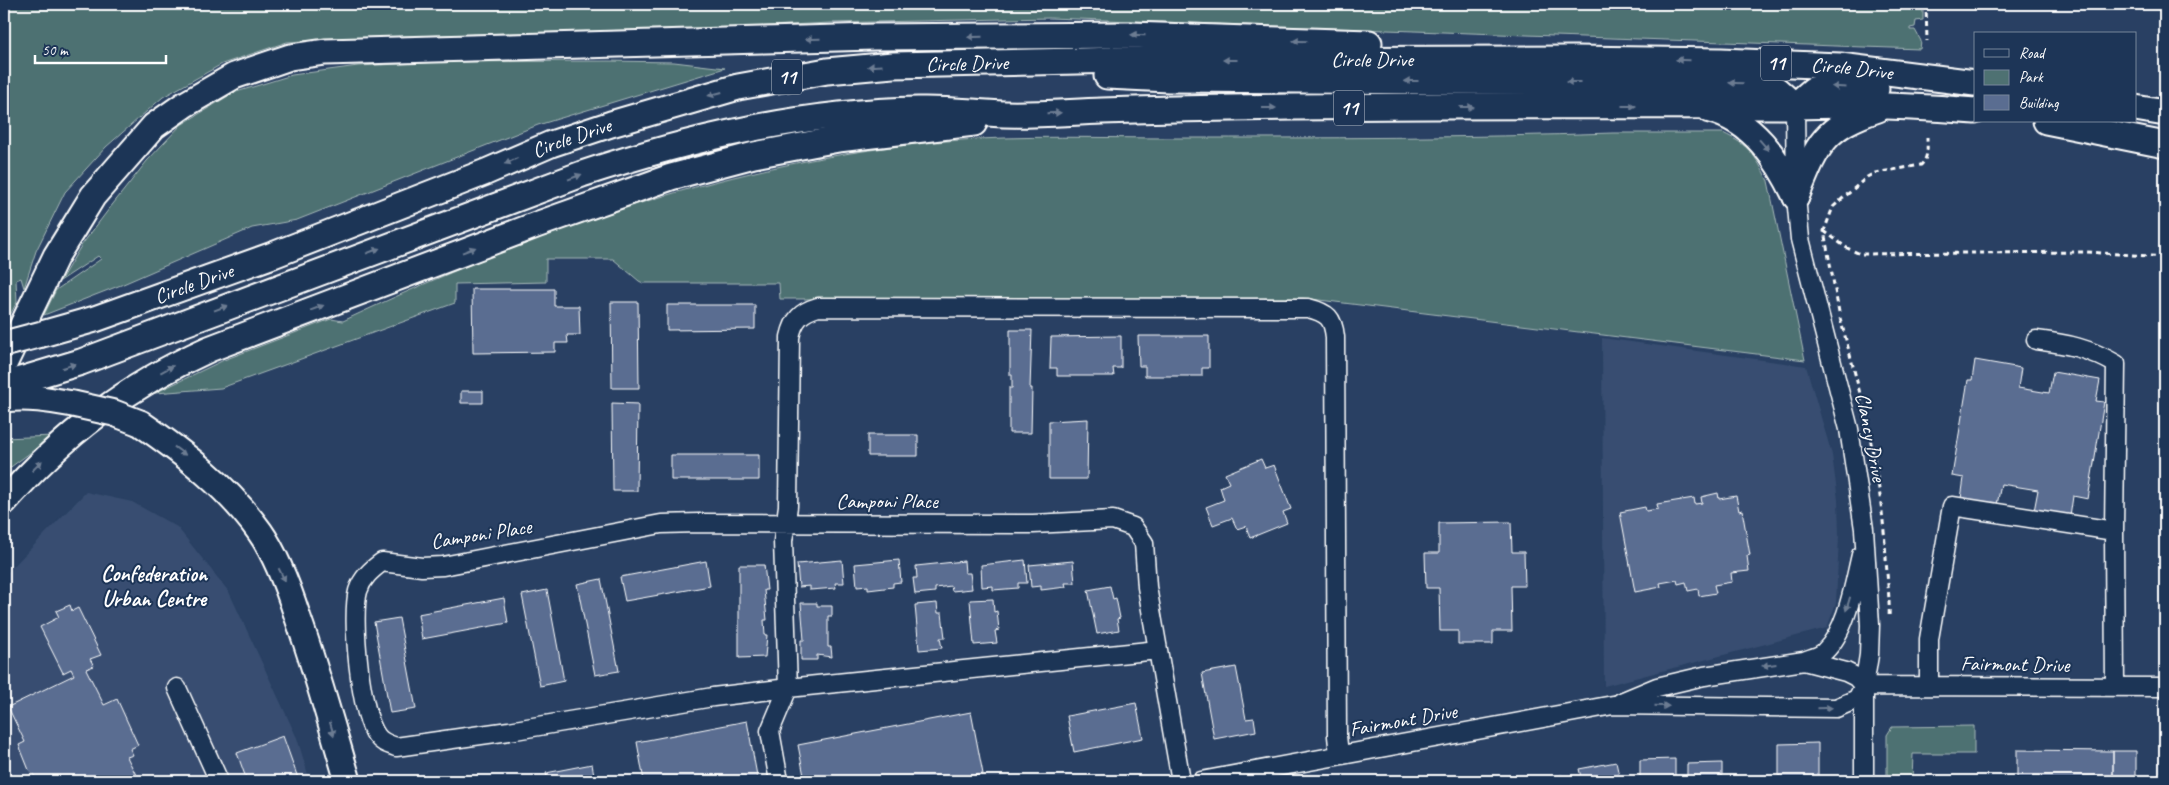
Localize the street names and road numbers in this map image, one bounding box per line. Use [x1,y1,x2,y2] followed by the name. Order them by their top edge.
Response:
[1331,46,1415,73] street label: Circle Drive
[1761,46,1791,80] road number: 11
[926,49,1011,77] street label: Circle Drive
[1811,52,1896,86] street label: Circle Drive
[772,60,802,94] road number: 11
[1334,90,1364,126] road number: 11
[528,111,616,164] street label: Circle Drive
[151,257,239,310] street label: Circle Drive
[1850,391,1893,485] street label: Clancy Drive
[836,488,939,514] street label: Camponi Place
[429,513,534,555] street label: Camponi Place
[1960,650,2071,678] street label: Fairmont Drive
[1347,698,1460,742] street label: Fairmont Drive

